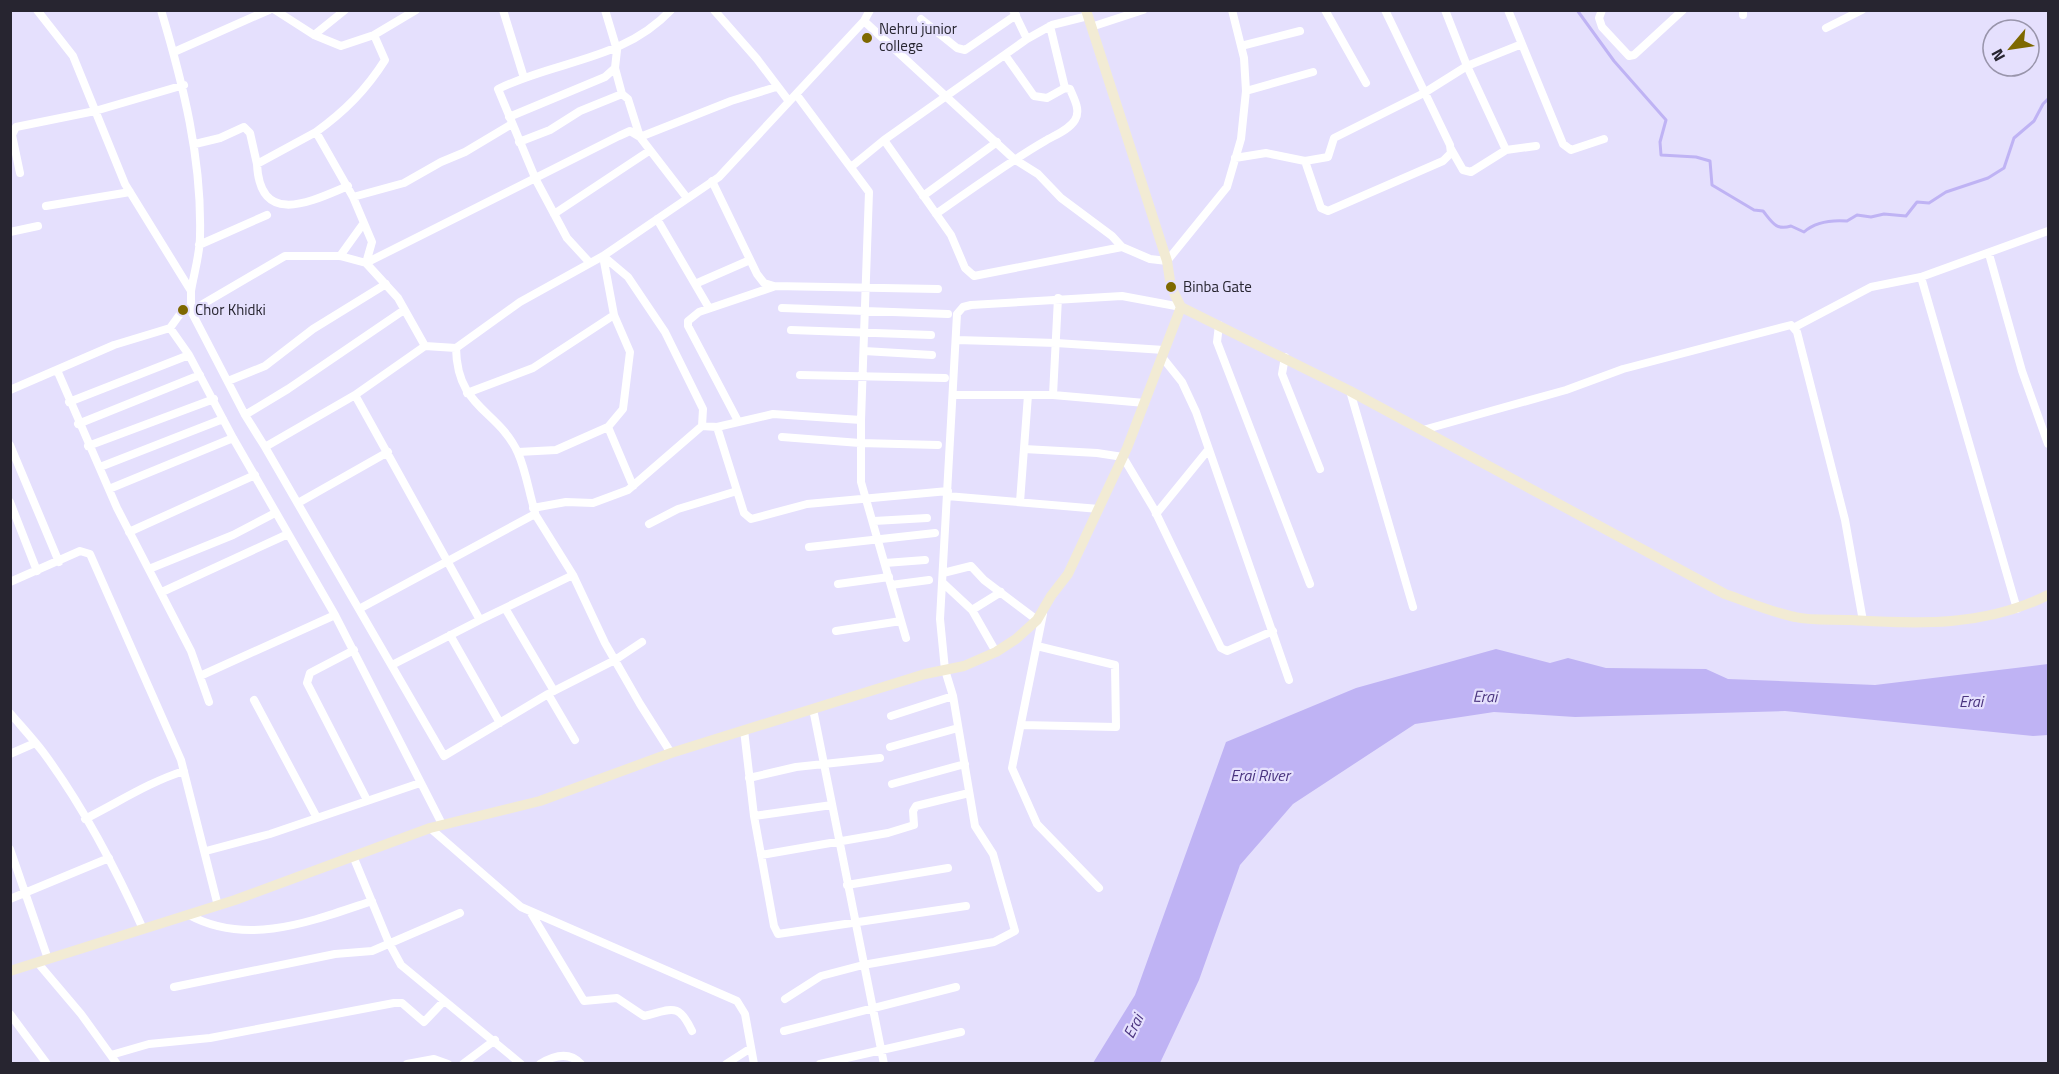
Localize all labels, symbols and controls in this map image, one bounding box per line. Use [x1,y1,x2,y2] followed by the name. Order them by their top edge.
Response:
[879,17,957,57] place label: Nehru junior college
[1981,18,2041,78] north arrow
[860,31,874,45] marker: Nehru junior college
[1985,45,2011,66] text: N
[1183,275,1252,298] place label: Binba Gate
[1164,280,1178,294] marker: Binba Gate
[195,298,266,321] place label: Chor Khidki
[176,303,190,317] marker: Chor Khidki
[1473,684,1499,708] water label: Erai
[1959,689,1985,713] water label: Erai
[1230,763,1292,787] water label: Erai River
[1117,1008,1150,1042] water label: Erai

